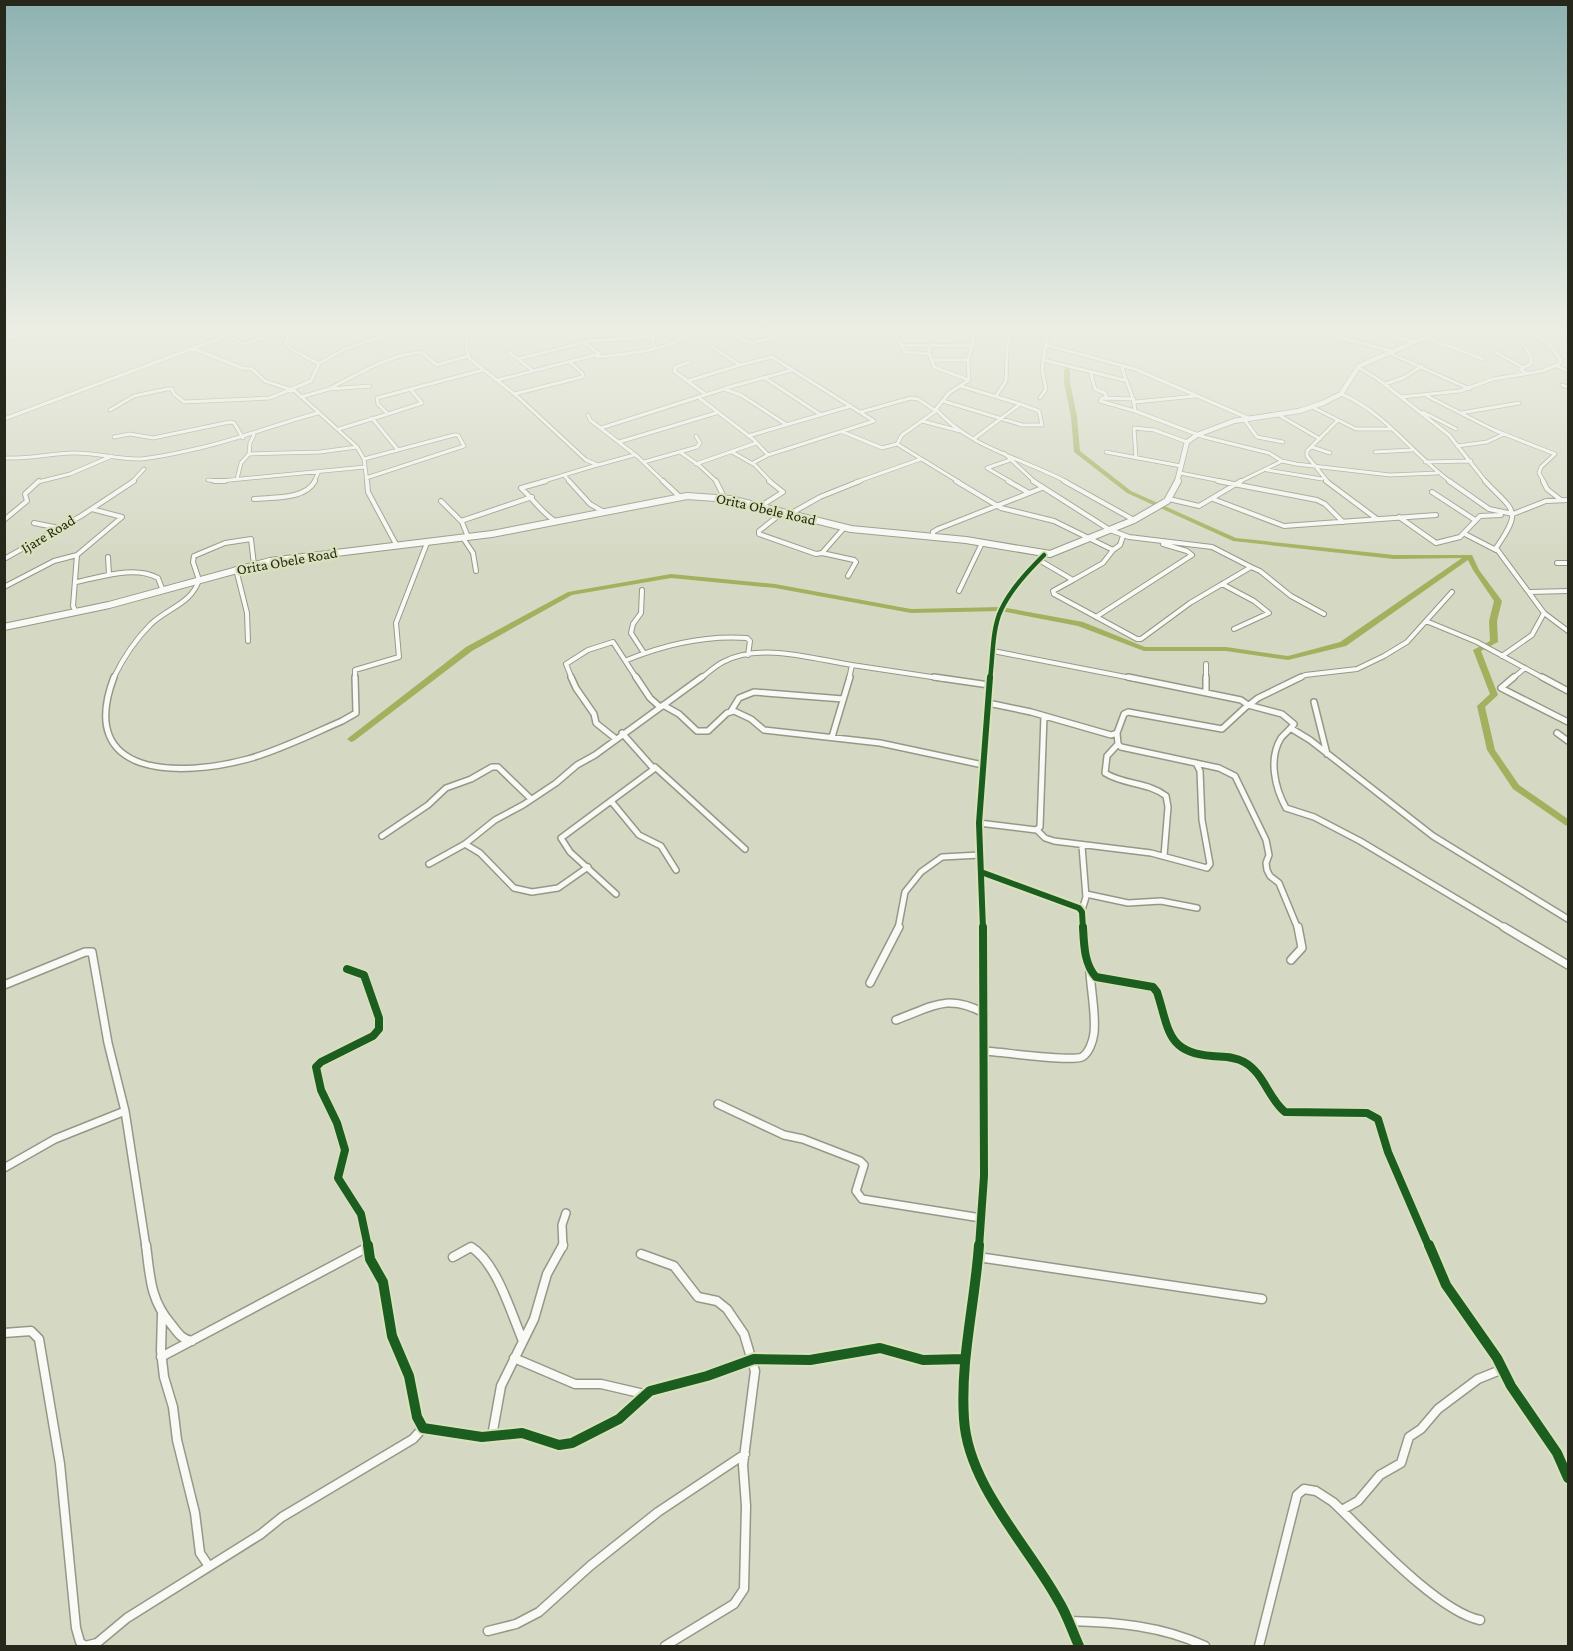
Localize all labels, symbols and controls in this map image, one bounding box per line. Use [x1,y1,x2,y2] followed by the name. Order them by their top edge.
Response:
[714,490,818,528] street label: Orita Obele Road
[18,512,78,557] street label: Ijare Road
[235,544,339,578] street label: Orita Obele Road

